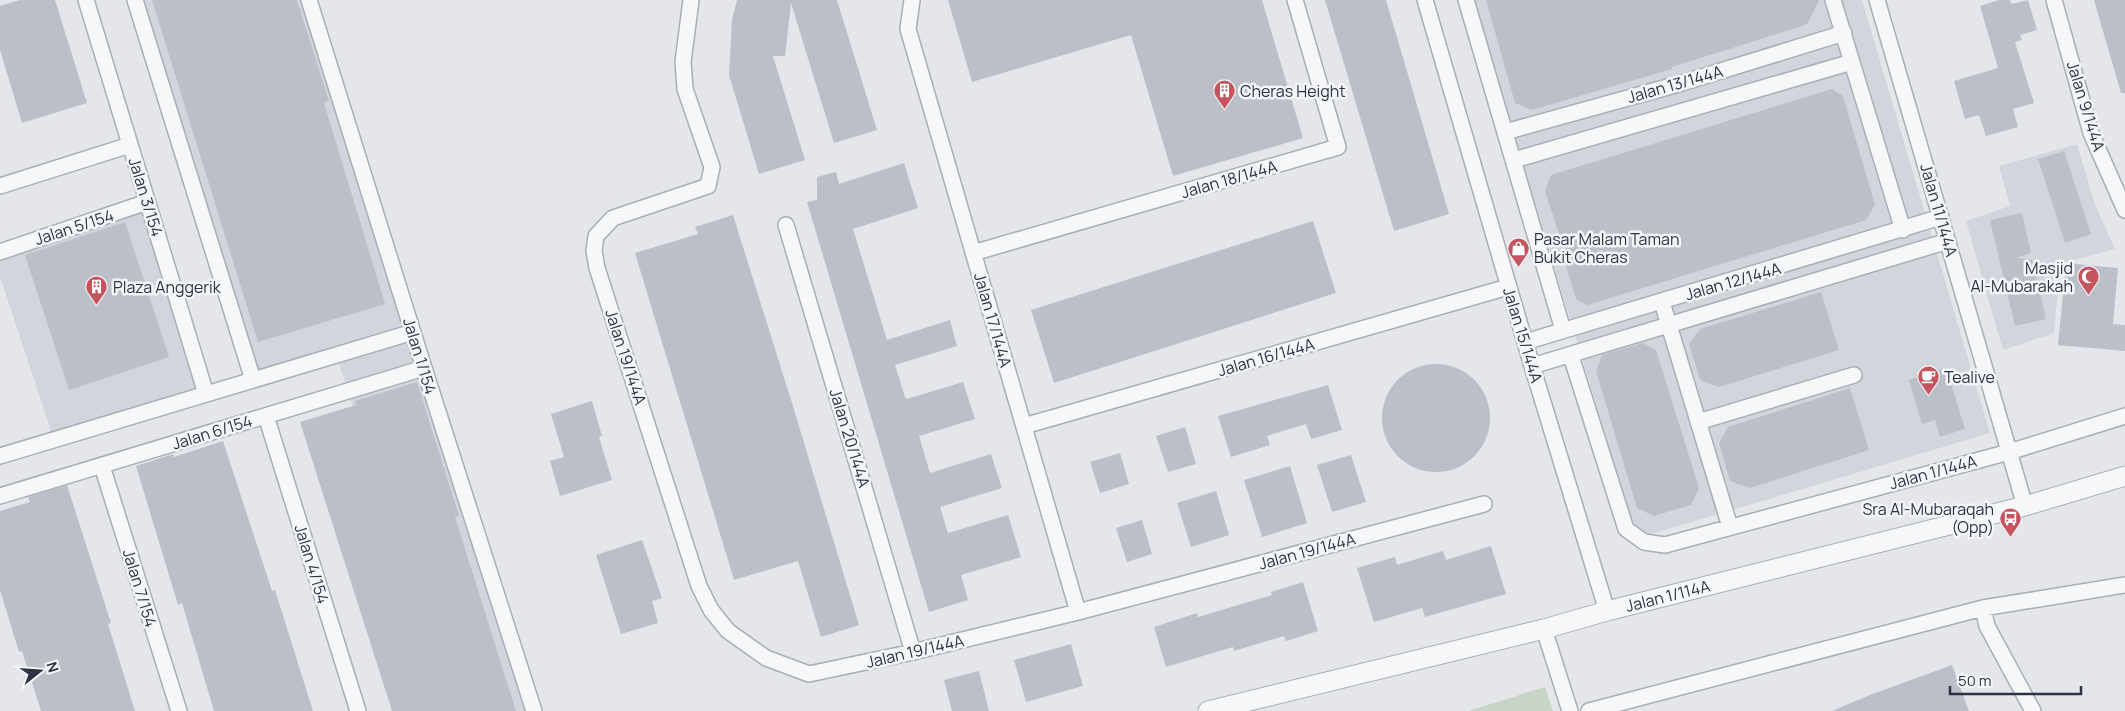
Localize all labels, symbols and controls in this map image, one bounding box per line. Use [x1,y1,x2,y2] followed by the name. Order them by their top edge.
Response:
[2062,58,2110,154] street label: Jalan 9/144A
[1625,60,1725,108] street label: Jalan 13/144A
[1212,79,1236,110] building icon: Cheras Height
[1240,80,1346,102] place label: Cheras Height
[124,155,168,239] street label: Jalan 3/154
[1178,155,1280,203] street label: Jalan 18/144A
[1915,161,1963,259] street label: Jalan 11/144A
[32,204,116,250] street label: Jalan 5/154
[1534,228,1679,268] place label: Pasar Malam Taman Bukit Cheras
[1506,236,1530,267] shop icon: Pasar Malam Taman Bukit Cheras
[1682,257,1784,305] street label: Jalan 12/144A
[1970,257,2073,297] place label: Masjid Al-Mubarakah
[2077,265,2101,296] mosque icon: Masjid Al-Mubarakah
[969,270,1017,370] street label: Jalan 17/144A
[85,275,109,306] building icon: Plaza Anggerik
[113,276,222,298] place label: Plaza Anggerik
[1498,285,1548,385] street label: Jalan 15/144A
[600,306,652,408] street label: Jalan 19/144A
[398,315,442,397] street label: Jalan 1/154
[1215,333,1317,381] street label: Jalan 16/144A
[1916,365,1940,396] cafe icon: Tealive
[1944,366,1995,388] place label: Tealive
[825,386,875,490] street label: Jalan 20/144A
[169,409,255,455] street label: Jalan 6/154
[1887,450,1979,494] street label: Jalan 1/144A
[1862,498,1994,538] place label: Sra Al-Mubaraqah (Opp)
[1998,506,2022,537] bus stop icon: Sra Al-Mubaraqah (Opp)
[289,521,335,607] street label: Jalan 4/154
[1256,527,1358,575] street label: Jalan 19/144A
[118,546,162,630] street label: Jalan 7/154
[1623,575,1712,617] street label: Jalan 1/114A
[864,629,966,673] street label: Jalan 19/144A
[15,646,65,696] north arrow
[42,659,63,675] text: N
[1950,664,2081,696] scale bar
[1958,670,1992,691] text: 50 m

